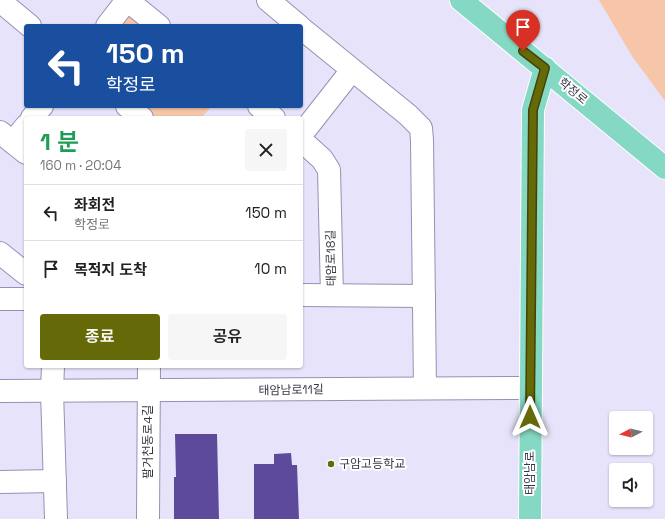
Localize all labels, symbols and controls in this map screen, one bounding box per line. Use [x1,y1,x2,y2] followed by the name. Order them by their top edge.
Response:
[506,10,540,51] pin
[512,16,534,38] icon: arrive
[106,35,185,71] text: 150 m
[40,40,92,92] icon: left
[106,73,156,96] text: 학정로
[555,74,591,108] street label: 학정로
[40,126,79,157] text: 1 분
[245,129,287,171] button: close
[40,157,121,174] text: 160 m · 20:04
[74,195,115,214] text: 좌회전
[40,202,62,224] icon: left
[245,203,287,222] text: 150 m
[74,216,110,233] text: 학정로
[323,230,339,286] street label: 태암로18길
[40,258,62,280] icon: arrive
[254,259,287,278] text: 10 m
[74,260,147,279] text: 목적지 도착
[40,314,160,360] button: 종료
[168,314,287,360] button: 공유
[258,381,324,399] street label: 태암남로11길
[509,396,551,438] position arrow
[140,405,156,479] street label: 팔거천동로4길
[609,411,653,455] north arrow
[609,411,653,507] map controls
[522,451,538,495] street label: 태암남로
[339,456,405,472] place label: 구암고등학교
[326,459,336,469] marker: 구암고등학교
[609,463,653,507] button: sound

